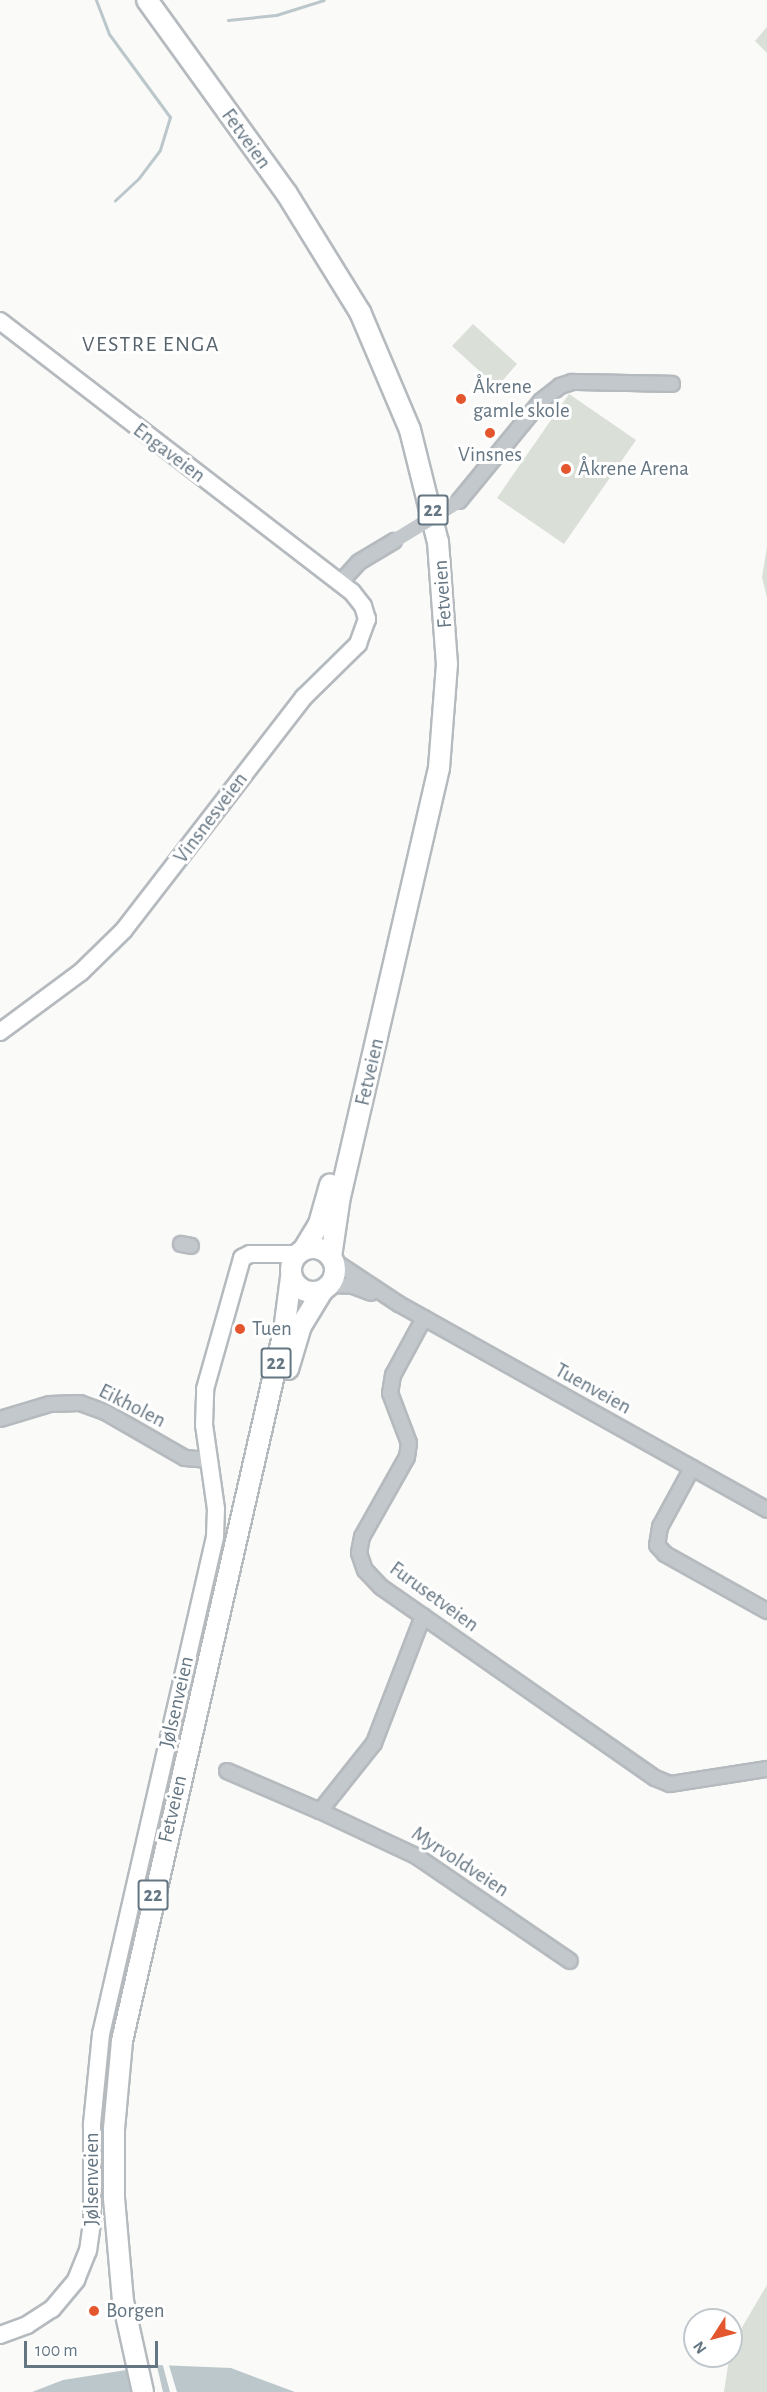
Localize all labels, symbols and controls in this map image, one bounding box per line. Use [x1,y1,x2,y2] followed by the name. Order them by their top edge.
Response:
[216,104,276,174] street label: Fetveien
[82,332,220,358] district label: VESTRE ENGA
[473,374,570,424] place label: Åkrene gamle skole
[454,392,468,406] marker: Åkrene gamle skole
[128,418,210,488] street label: Engaveien
[483,426,497,440] marker: Vinsnes
[458,442,522,468] place label: Vinsnes
[578,456,689,482] place label: Åkrene Arena
[559,462,573,476] marker: Åkrene Arena
[416,493,450,527] road number: 22
[428,559,458,629] street label: Fetveien
[169,767,253,869] street label: Vinsnesveien
[350,1036,390,1108] street label: Fetveien
[252,1316,292,1342] place label: Tuen
[233,1322,247,1336] marker: Tuen
[260,1346,292,1380] road number: 22
[550,1358,636,1420] street label: Tuenveien
[94,1378,170,1434] street label: Eikholen
[384,1556,484,1638] street label: Furusetveien
[154,1654,200,1750] street label: Jølsenveien
[153,1773,193,1845] street label: Fetveien
[407,1821,513,1903] street label: Myrvoldveien
[136,1878,170,1912] road number: 22
[79,2132,105,2226] street label: Jølsenveien
[106,2298,165,2324] place label: Borgen
[87,2304,101,2318] marker: Borgen
[683,2308,743,2368] north arrow
[27,2329,160,2367] scale bar
[690,2338,710,2357] text: N
[35,2342,78,2360] text: 100 m

